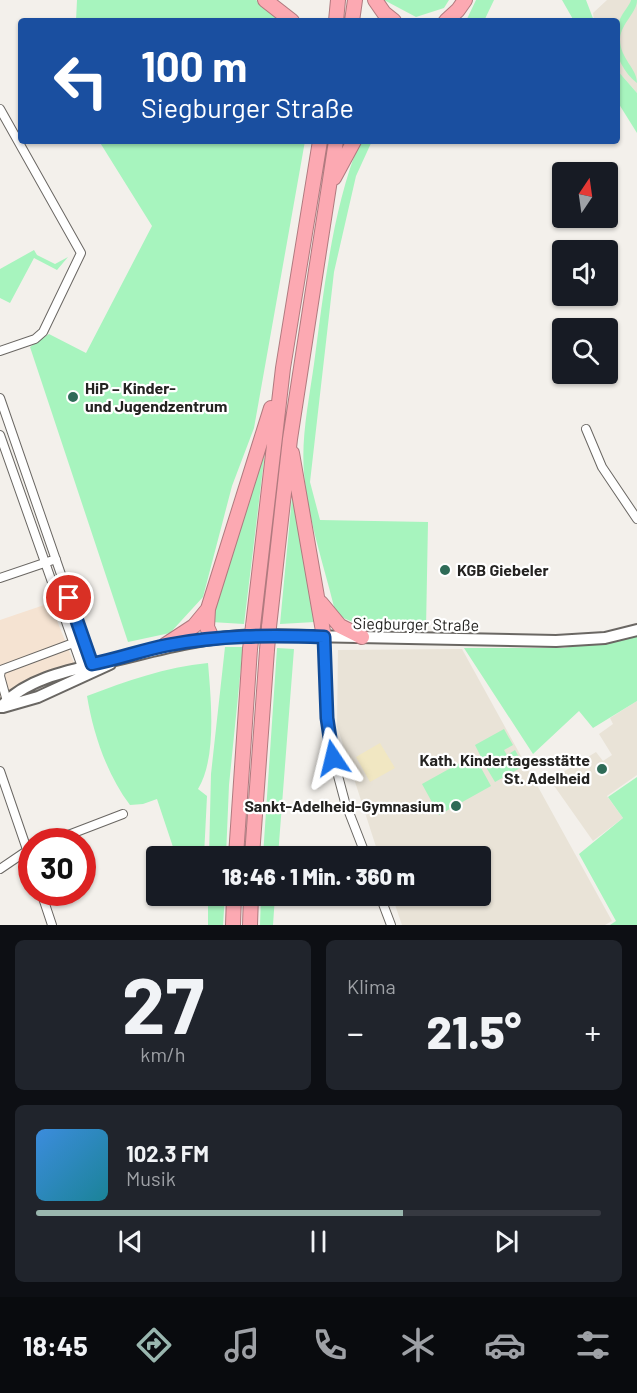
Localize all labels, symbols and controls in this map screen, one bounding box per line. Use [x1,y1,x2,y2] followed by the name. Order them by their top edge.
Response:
[141,40,247,90] text: 100 m
[42,42,120,120] icon: left
[141,91,354,123] text: Siegburger Straße
[552,162,618,228] north arrow
[552,162,618,384] map controls
[552,240,618,306] button: sound
[552,318,618,384] button: search
[85,378,227,415] place label: HiP – Kinder- und Jugendzentrum
[66,390,80,404] marker: HiP – Kinder- und Jugendzentrum
[457,560,549,579] place label: KGB Giebeler
[438,563,452,577] marker: KGB Giebeler
[43,572,94,623] pin
[52,581,85,614] icon: arrive
[353,613,479,634] street label: Siegburger Straße
[301,726,365,790] position arrow
[419,750,590,787] place label: Kath. Kindertagesstätte St. Adelheid
[595,762,609,776] marker: Kath. Kindertagesstätte St. Adelheid
[244,796,444,815] place label: Sankt-Adelheid-Gymnasium
[449,799,463,813] marker: Sankt-Adelheid-Gymnasium
[18,828,96,906] speed limit sign: 30
[222,863,415,889] text: 18:46 · 1 Min. · 360 m
[122,956,204,1050] text: 27
[347,974,396,998] text: Klima
[427,1004,521,1058] text: 21.5°
[347,1012,364,1052] text: −
[585,1012,601,1052] text: +
[140,1042,186,1066] text: km/h
[126,1140,209,1166] text: 102.3 FM
[126,1166,176,1190] text: Musik
[114,1225,147,1258] icon: previous
[302,1225,335,1258] icon: pause
[490,1225,523,1258] icon: next
[133,1324,175,1366] icon: directions
[221,1324,263,1366] icon: music
[309,1324,351,1366] icon: phone
[397,1324,439,1366] icon: climate
[484,1324,526,1366] icon: car
[572,1324,614,1366] icon: filters
[23,1329,88,1361] text: 18:45

